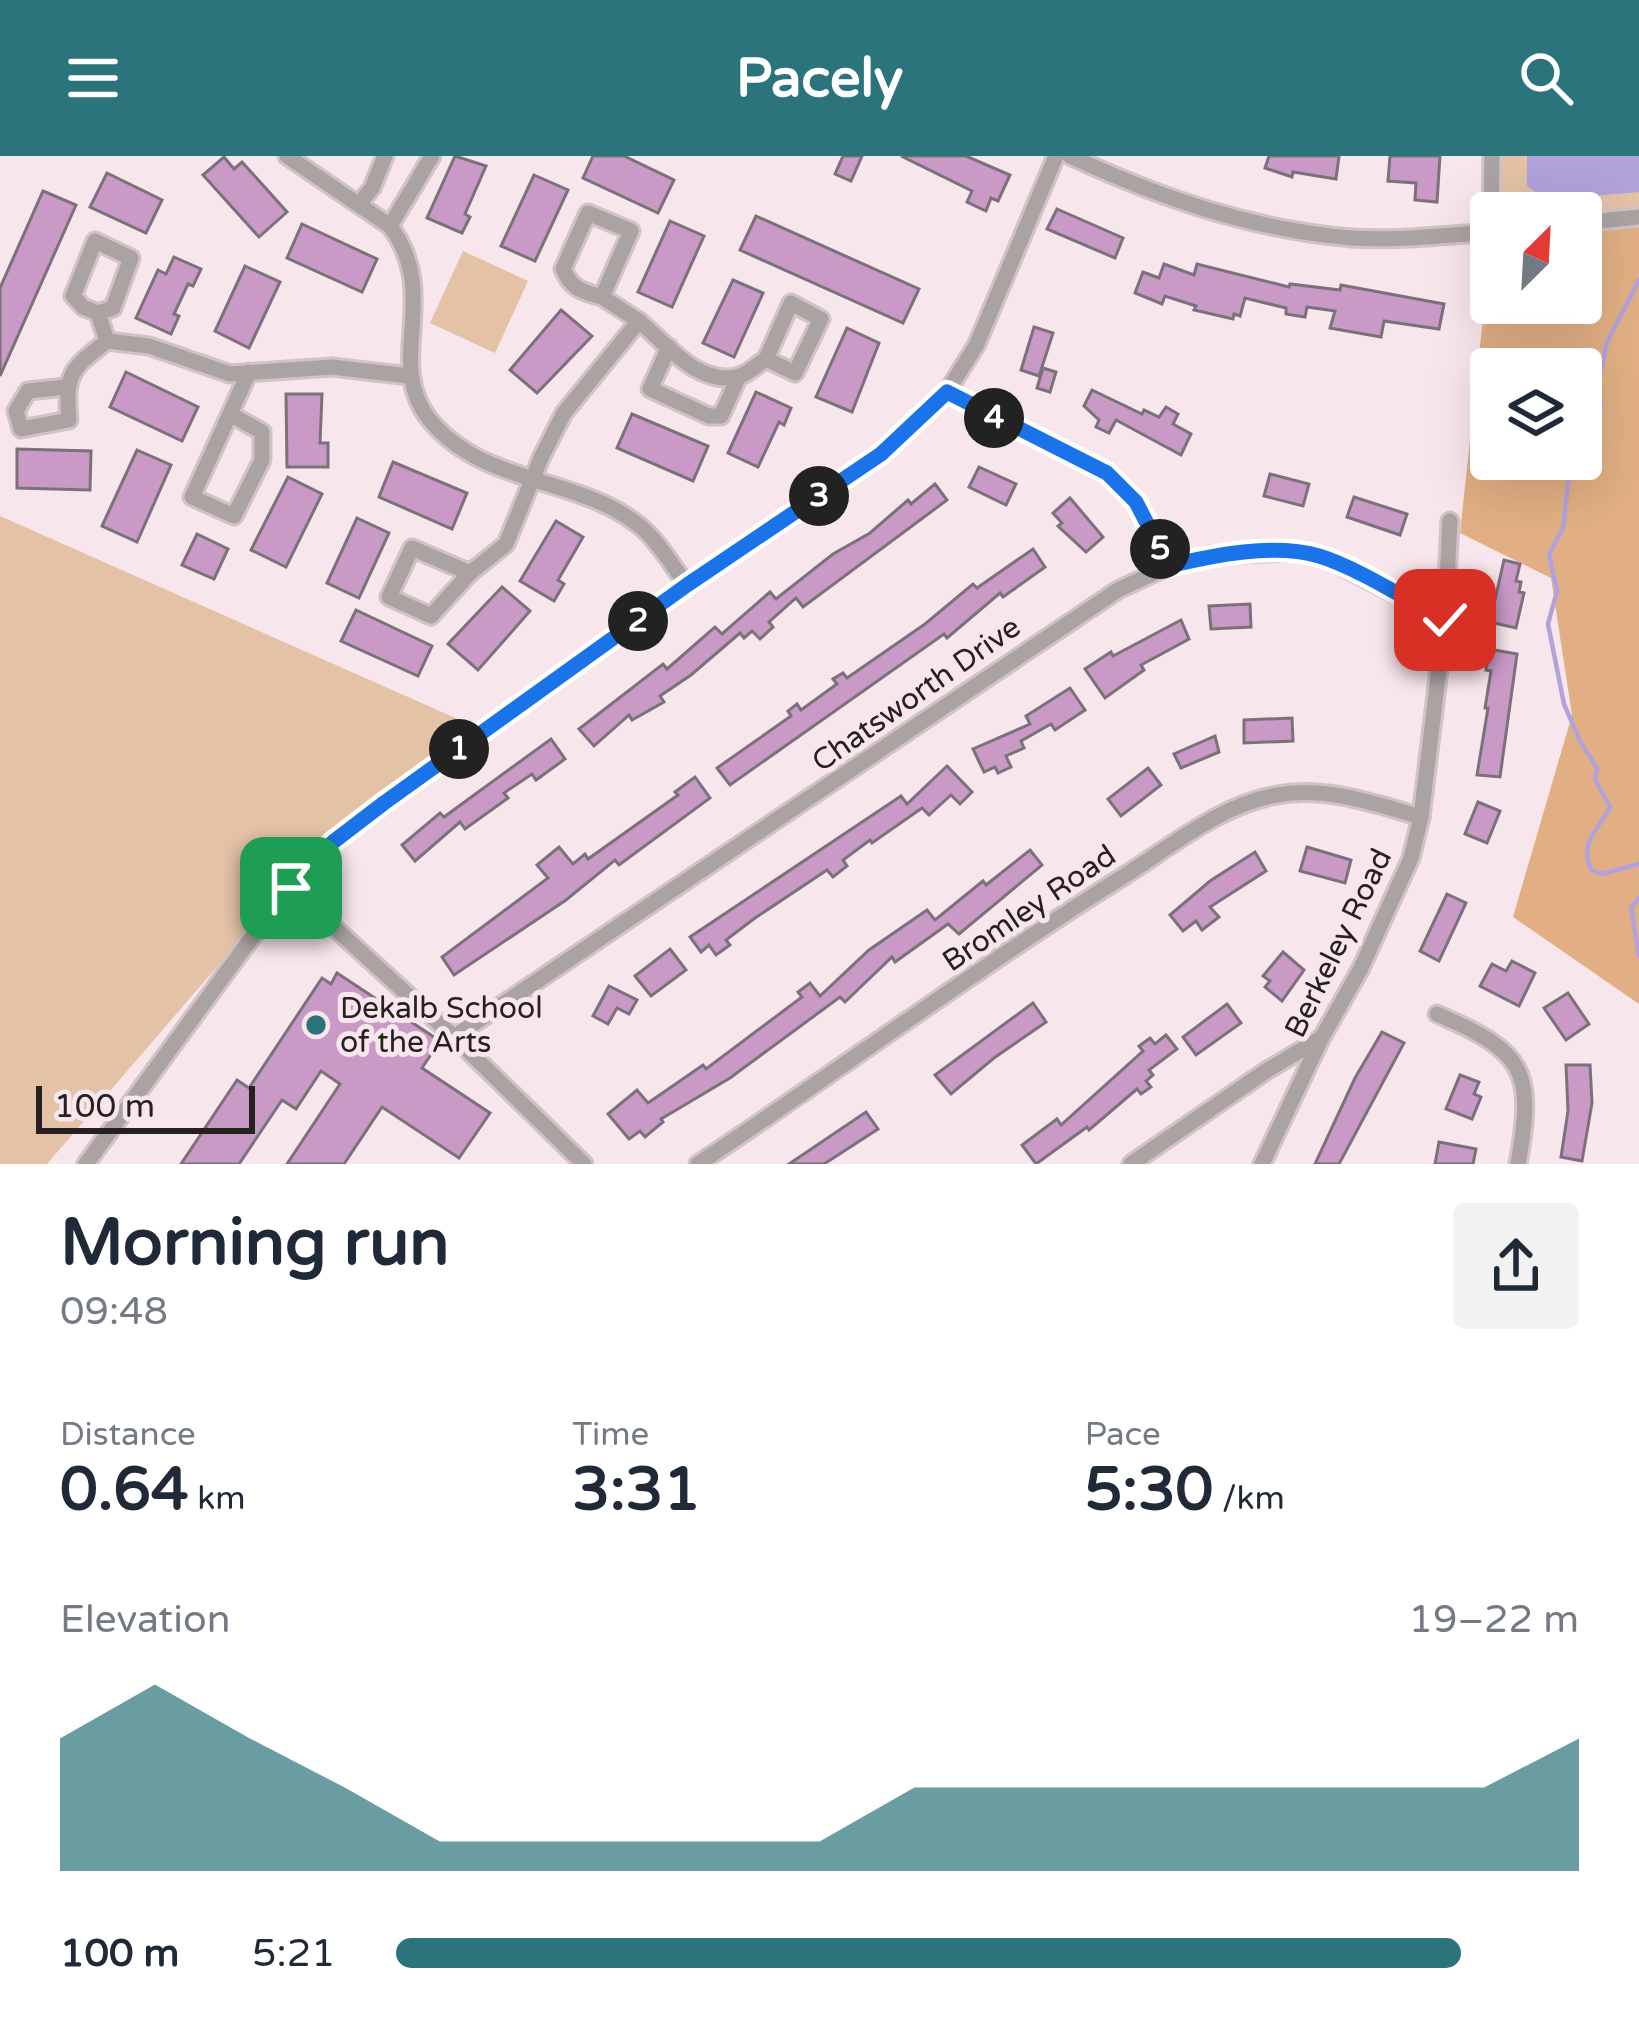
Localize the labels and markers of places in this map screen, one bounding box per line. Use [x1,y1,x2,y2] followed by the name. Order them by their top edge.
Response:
[964,388,1024,448] pin: 4
[789,466,849,526] pin: 3
[1130,519,1190,579] pin: 5
[1394,569,1496,671] pin
[608,591,668,651] pin: 2
[429,719,489,779] pin: 1
[240,837,342,939] pin
[340,990,543,1061] place label: Dekalb School of the Arts
[303,1012,329,1038] marker: Dekalb School of the Arts

